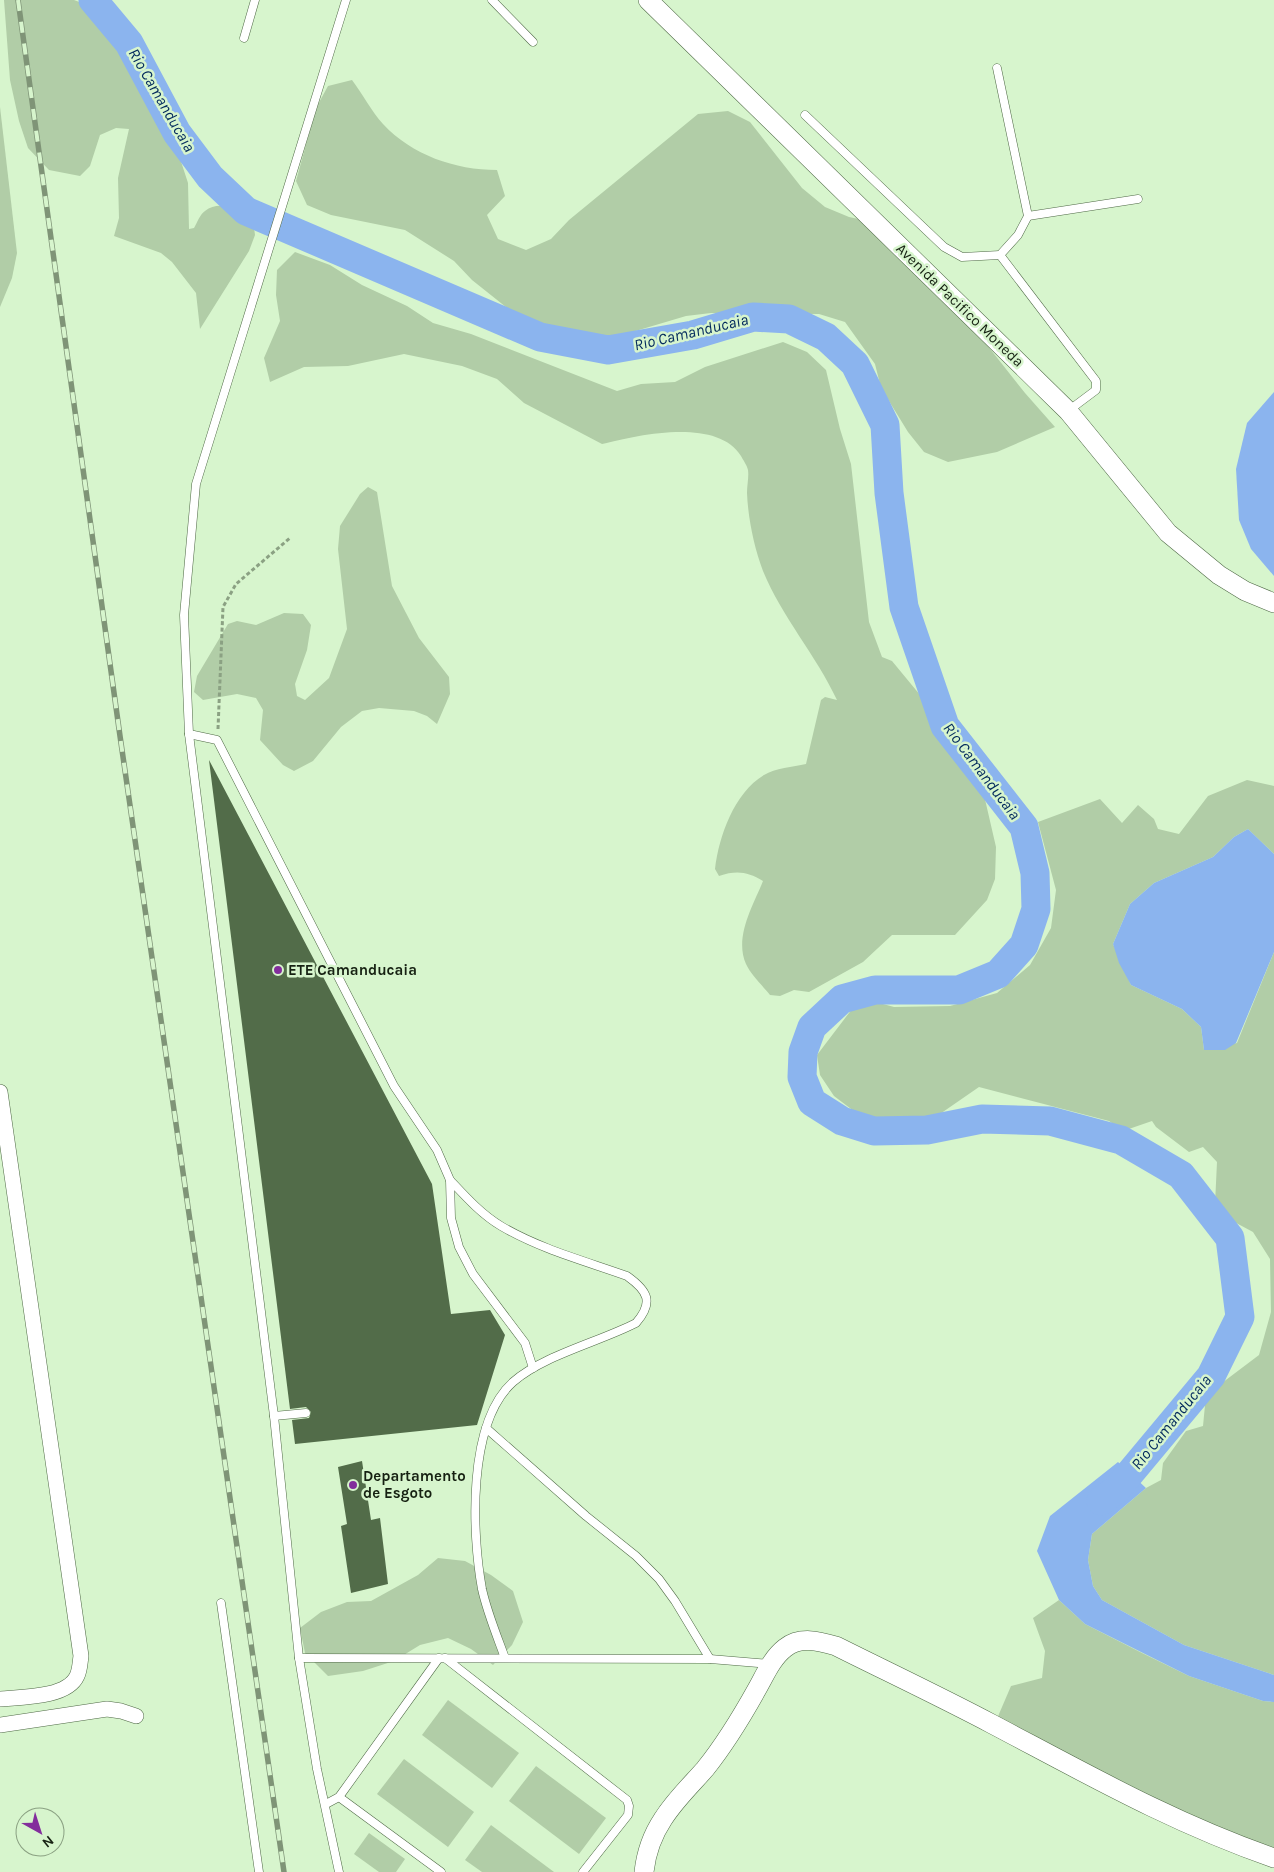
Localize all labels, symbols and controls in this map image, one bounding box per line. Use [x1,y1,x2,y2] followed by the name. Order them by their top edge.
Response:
[125,45,199,155] water label: Rio Camanducaia
[892,239,1028,371] street label: Avenida Pacifico Moneda
[632,310,750,354] water label: Rio Camanducaia
[939,719,1025,823] water label: Rio Camanducaia
[288,961,417,979] place label: ETE Camanducaia
[272,964,284,976] marker: ETE Camanducaia
[1127,1371,1215,1473] water label: Rio Camanducaia
[363,1467,466,1502] place label: Departamento de Esgoto
[347,1479,359,1491] marker: Departamento de Esgoto
[15,1807,65,1857] north arrow
[39,1832,57,1851] text: N

